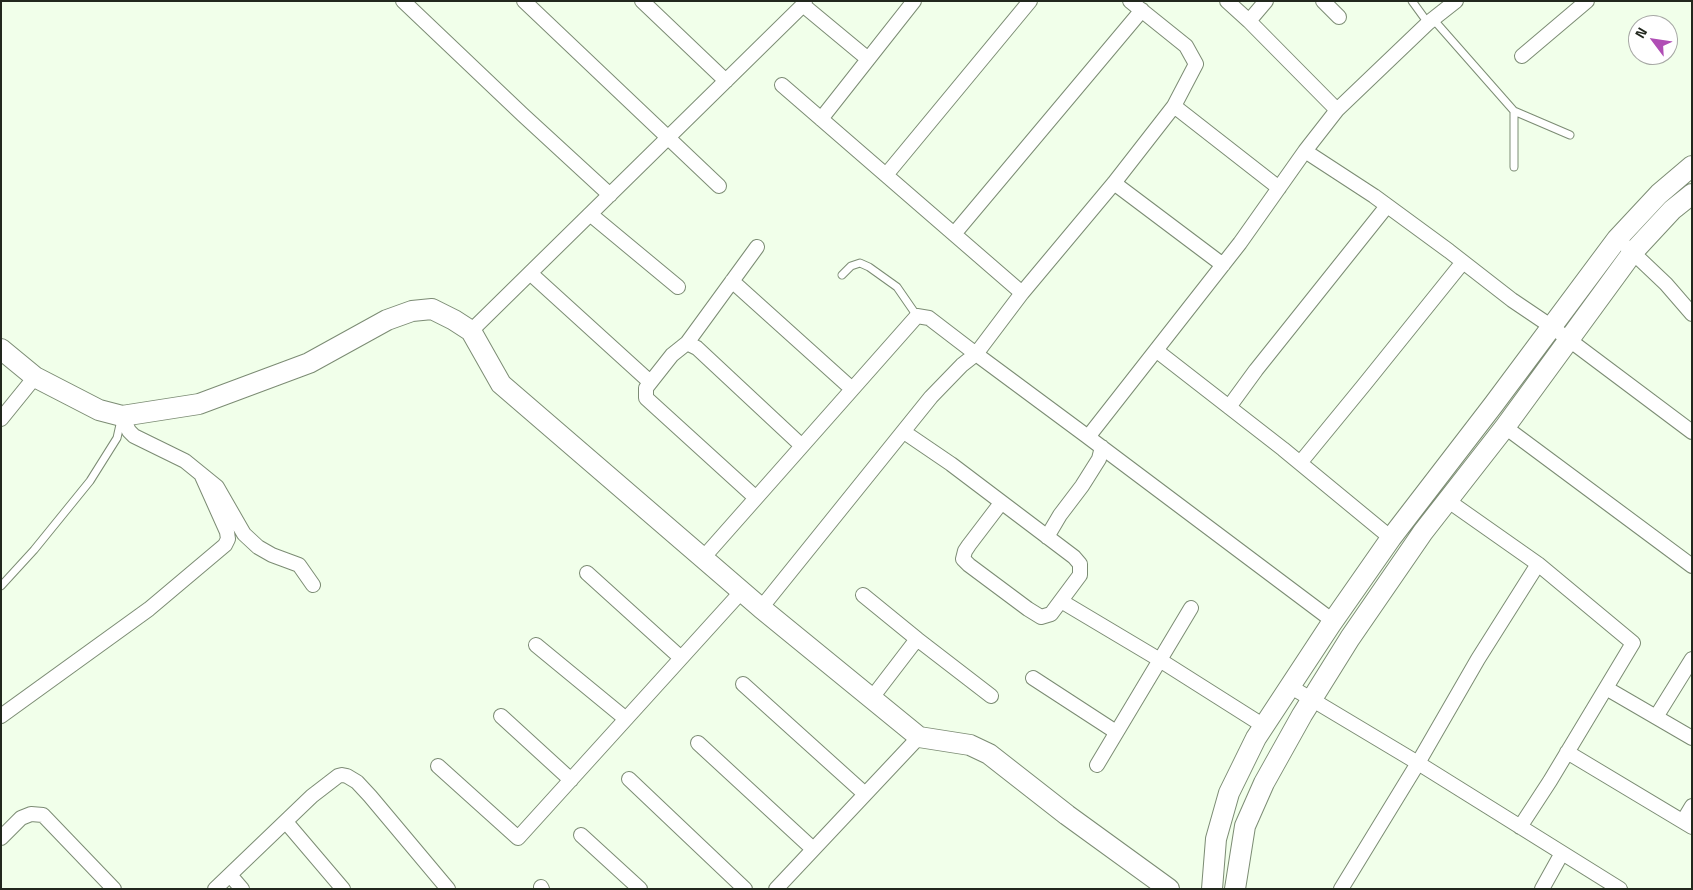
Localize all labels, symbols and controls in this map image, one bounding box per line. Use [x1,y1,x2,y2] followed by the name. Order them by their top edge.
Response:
[1628,15,1678,65] north arrow
[1629,23,1652,42] text: N

